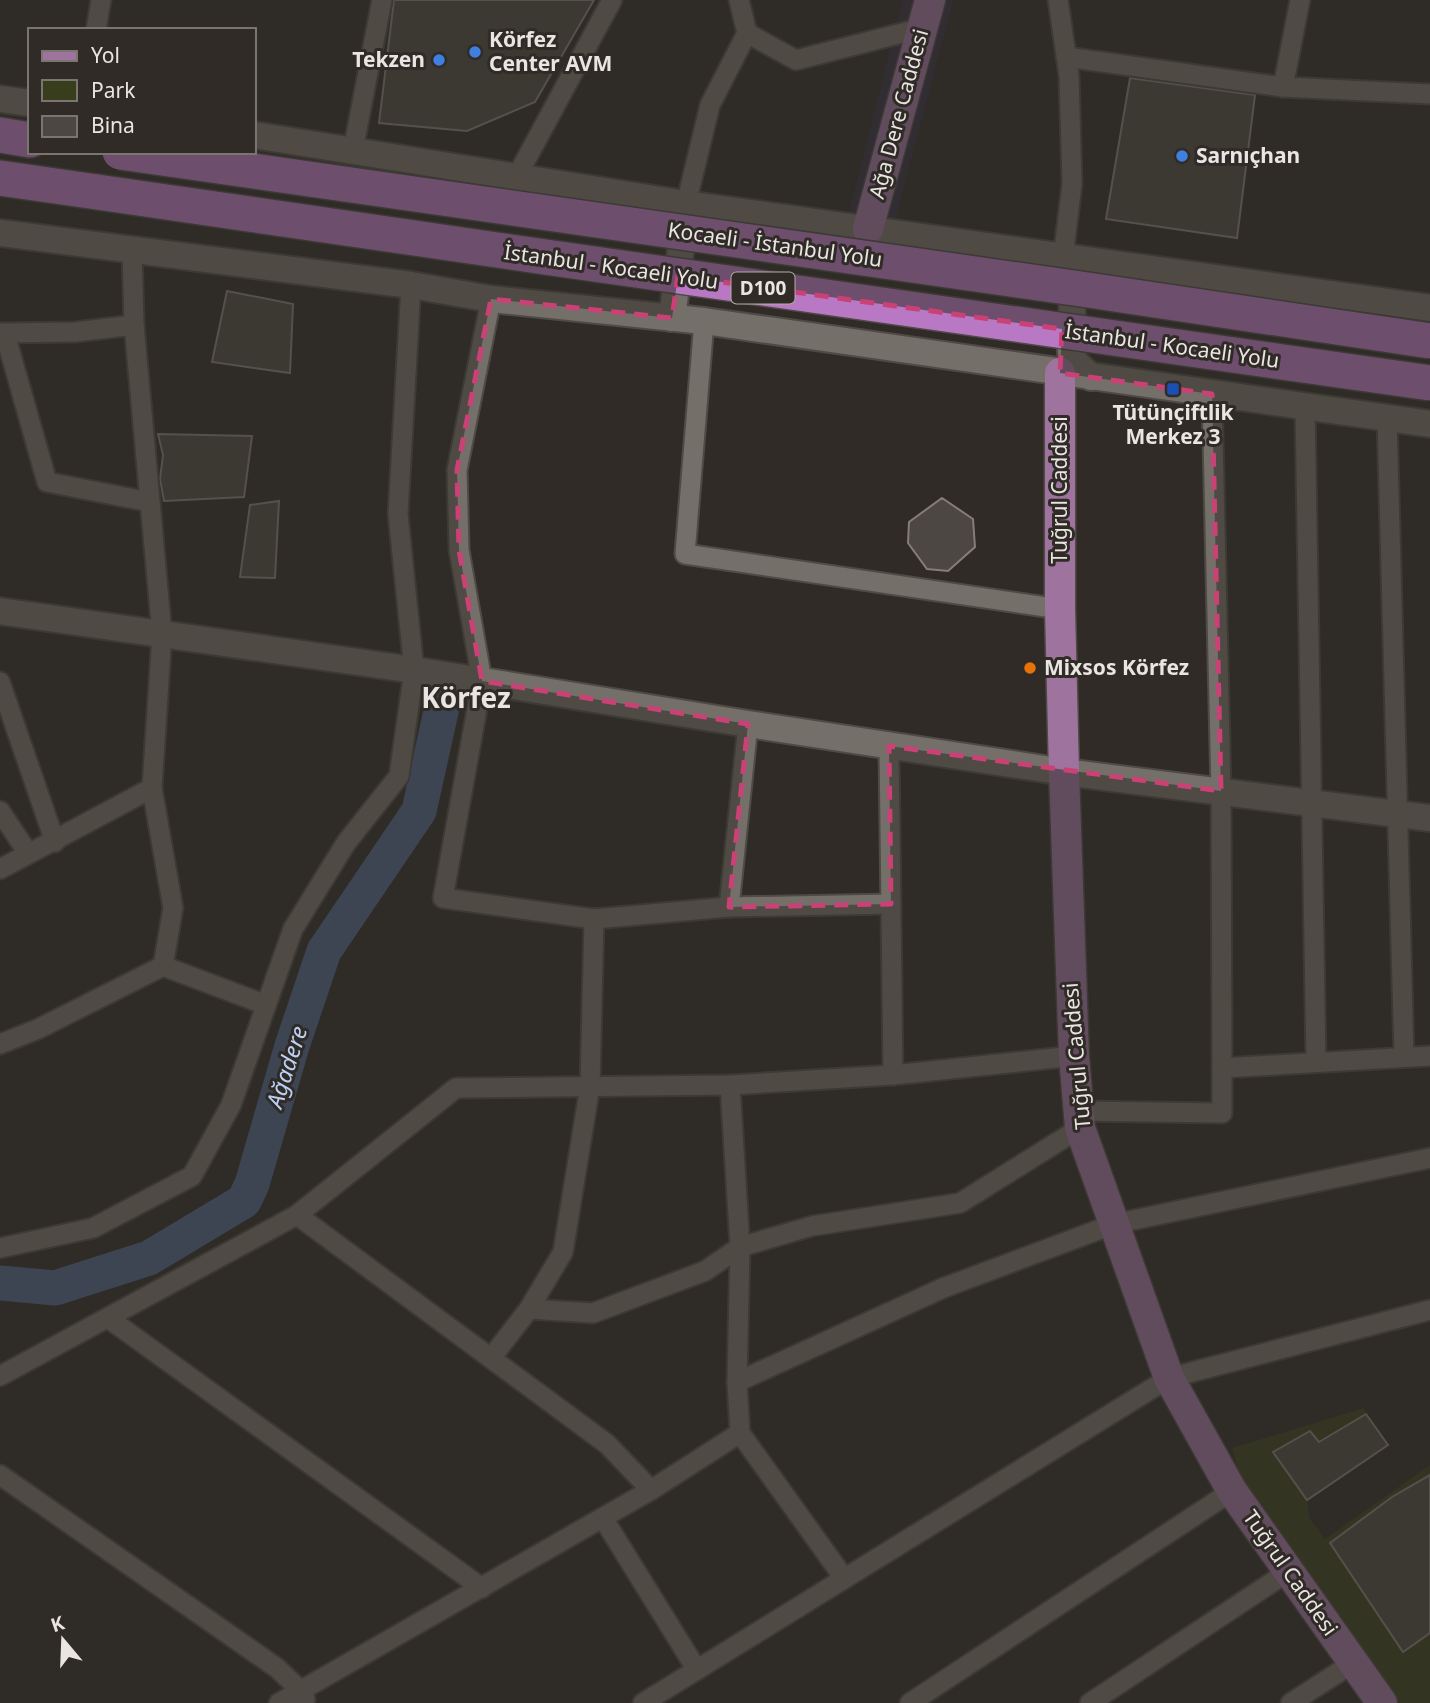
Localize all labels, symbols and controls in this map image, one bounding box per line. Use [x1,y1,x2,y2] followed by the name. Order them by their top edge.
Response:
[489,25,612,77] place label: Körfez Center AVM
[862,26,934,202] street label: Ağa Dere Caddesi
[28,28,256,154] legend
[91,41,120,69] text: Yol
[467,44,483,60] marker: Körfez Center AVM
[352,45,425,73] place label: Tekzen
[431,52,447,68] marker: Tekzen
[91,76,136,104] text: Park
[91,111,135,139] text: Bina
[1196,141,1300,169] place label: Sarnıçhan
[1174,148,1190,164] marker: Sarnıçhan
[666,215,884,273] street label: Kocaeli - İstanbul Yolu
[502,237,720,295] street label: İstanbul - Kocaeli Yolu
[732,272,794,304] road number: D100
[1063,316,1281,374] street label: İstanbul - Kocaeli Yolu
[1165,381,1181,397] marker: Tütünçiftlik Merkez 3
[1112,398,1235,450] place label: Tütünçiftlik Merkez 3
[1045,416,1073,564] street label: Tuğrul Caddesi
[1044,653,1189,681] place label: Mixsos Körfez
[1022,660,1038,676] marker: Mixsos Körfez
[421,678,511,716] district label: Körfez
[1056,982,1096,1131] street label: Tuğrul Caddesi
[257,1022,314,1114] water label: Ağadere
[1237,1504,1345,1641] street label: Tuğrul Caddesi
[28,1605,98,1675] north arrow
[47,1609,68,1638] text: K

